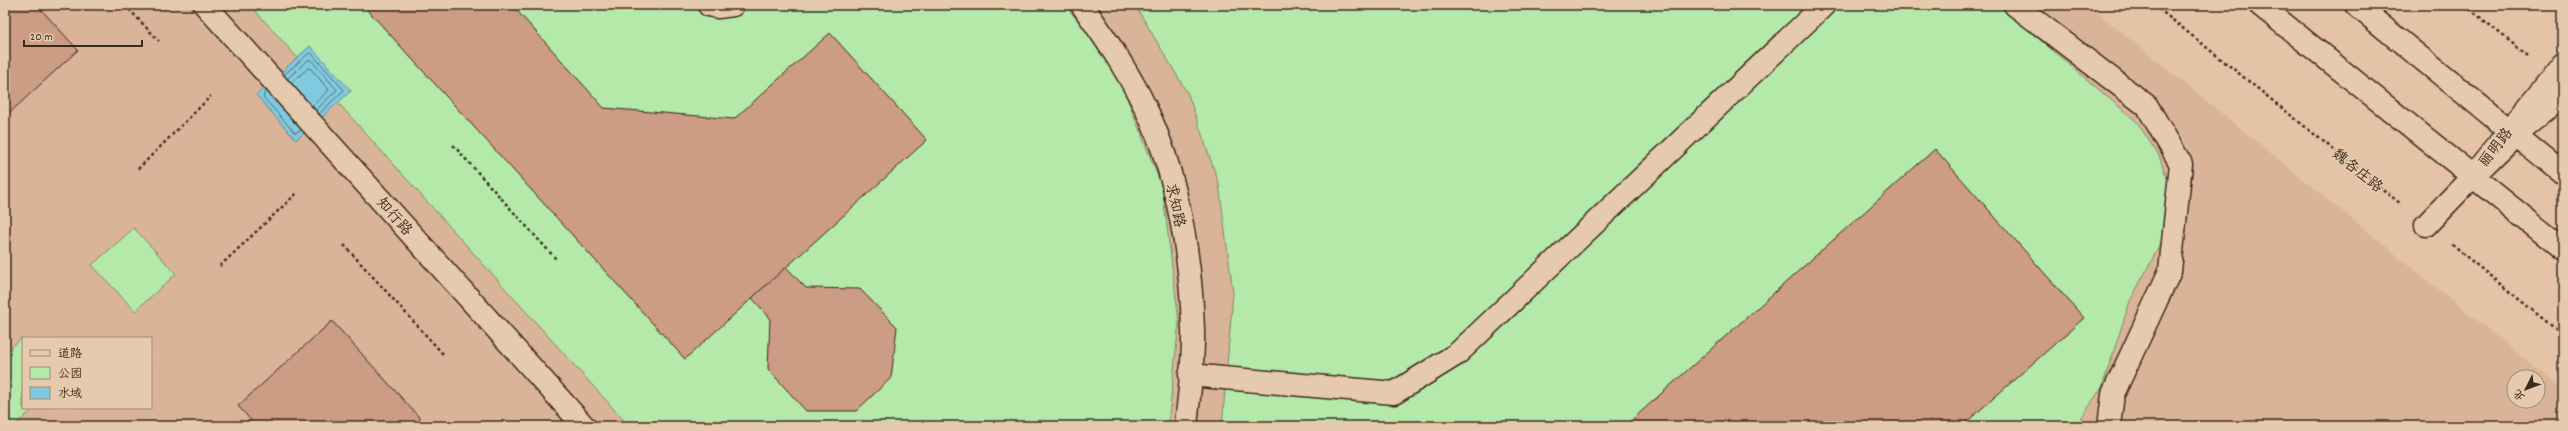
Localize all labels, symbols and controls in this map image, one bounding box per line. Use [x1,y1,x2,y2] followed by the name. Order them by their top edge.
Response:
[24,22,142,48] scale bar
[30,29,53,46] text: 20 m
[2474,124,2519,173] street label: 丽明路
[2326,144,2387,199] street label: 魏各庄路
[1159,181,1189,230] street label: 求知路
[370,193,417,241] street label: 知行路
[22,337,152,409] legend
[58,346,82,363] text: 道路
[58,366,82,383] text: 公园
[2506,369,2546,409] north arrow
[2510,385,2530,404] text: 北
[58,386,82,403] text: 水域

